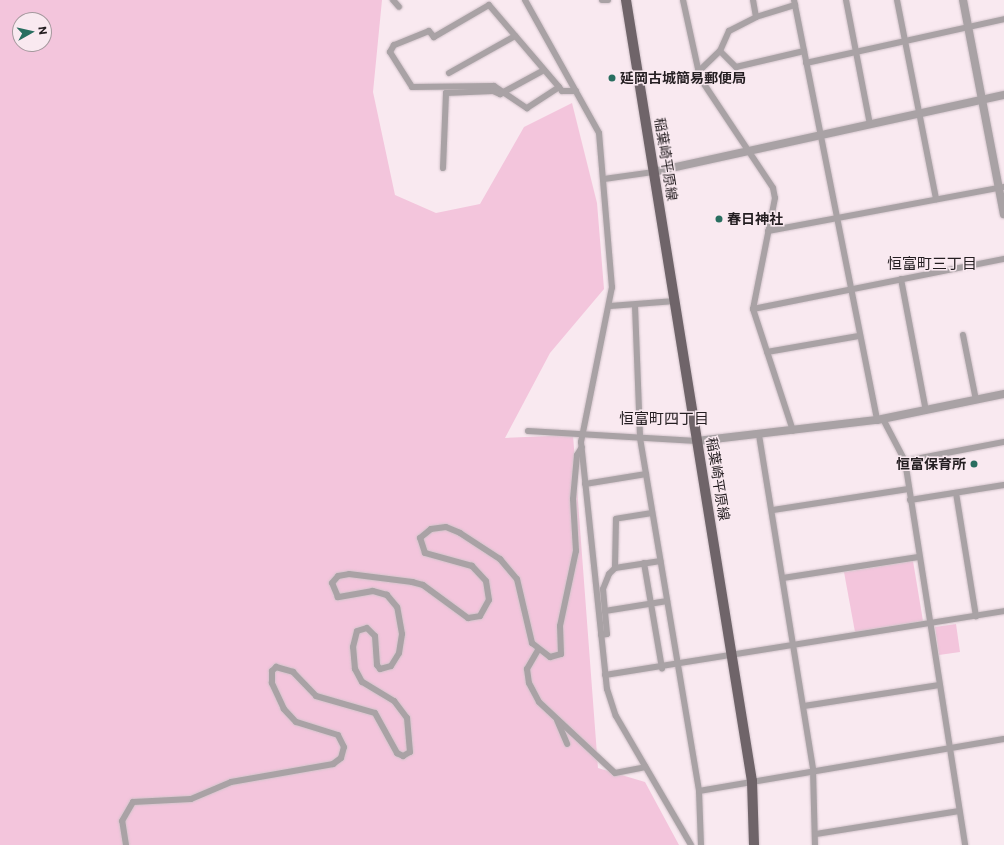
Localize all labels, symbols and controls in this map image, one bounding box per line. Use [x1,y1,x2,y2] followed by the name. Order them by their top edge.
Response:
[12,12,52,52] north arrow
[36,25,50,35] text: N
[620,70,746,86] place label: 延岡古城簡易郵便局
[607,73,617,83] marker: 延岡古城簡易郵便局
[651,116,681,202] street label: 稲葉崎平原線
[727,211,783,227] place label: 春日神社
[714,214,724,224] marker: 春日神社
[887,255,977,273] district label: 恒富町三丁目
[619,410,709,428] district label: 恒富町四丁目
[703,436,733,522] street label: 稲葉崎平原線
[896,456,966,472] place label: 恒富保育所
[969,459,979,469] marker: 恒富保育所

